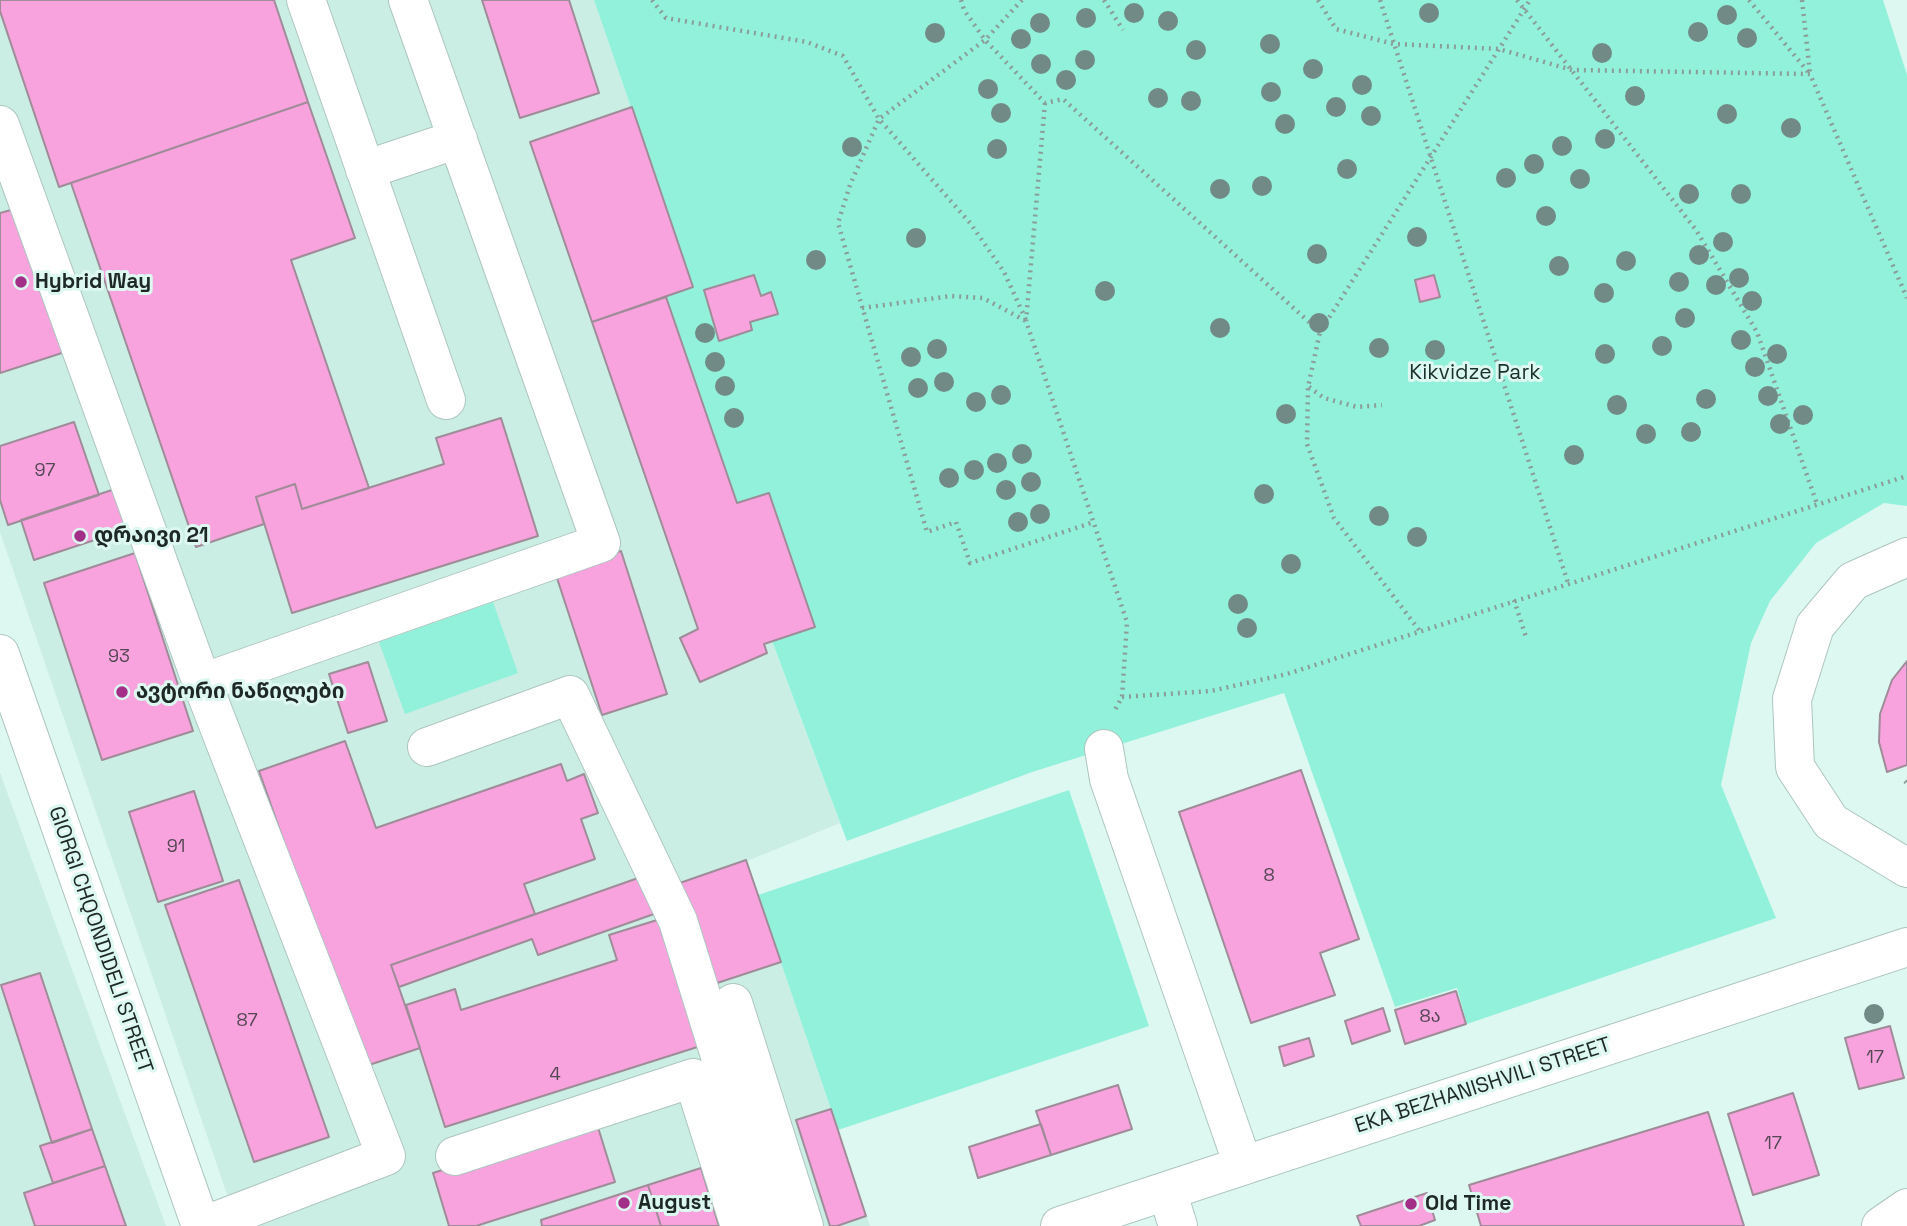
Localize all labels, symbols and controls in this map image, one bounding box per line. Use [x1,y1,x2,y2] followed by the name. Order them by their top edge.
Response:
[35,269,151,295] place label: Hybrid Way
[13,274,29,290] marker: Hybrid Way
[1409,360,1541,386] park label: Kikvidze Park
[35,460,55,482] house number: 97
[94,523,208,549] place label: დრაივი 21
[72,528,88,544] marker: დრაივი 21
[108,646,130,668] house number: 93
[136,679,344,705] place label: ავტორი ნაწილები
[114,684,130,700] marker: ავტორი ნაწილები
[42,803,158,1077] street label: GIORGI CHQONDIDELI STREET
[167,836,185,858] house number: 91
[1263,865,1275,887] house number: 8
[1419,1006,1441,1028] house number: 8ა
[236,1010,258,1032] house number: 87
[1352,1033,1614,1139] street label: EKA BEZHANISHVILI STREET
[1866,1047,1884,1069] house number: 17
[549,1064,561,1086] house number: 4
[1764,1133,1782,1155] house number: 17
[638,1190,711,1216] place label: August
[1425,1191,1511,1217] place label: Old Time
[616,1195,632,1211] marker: August
[1403,1196,1419,1212] marker: Old Time

